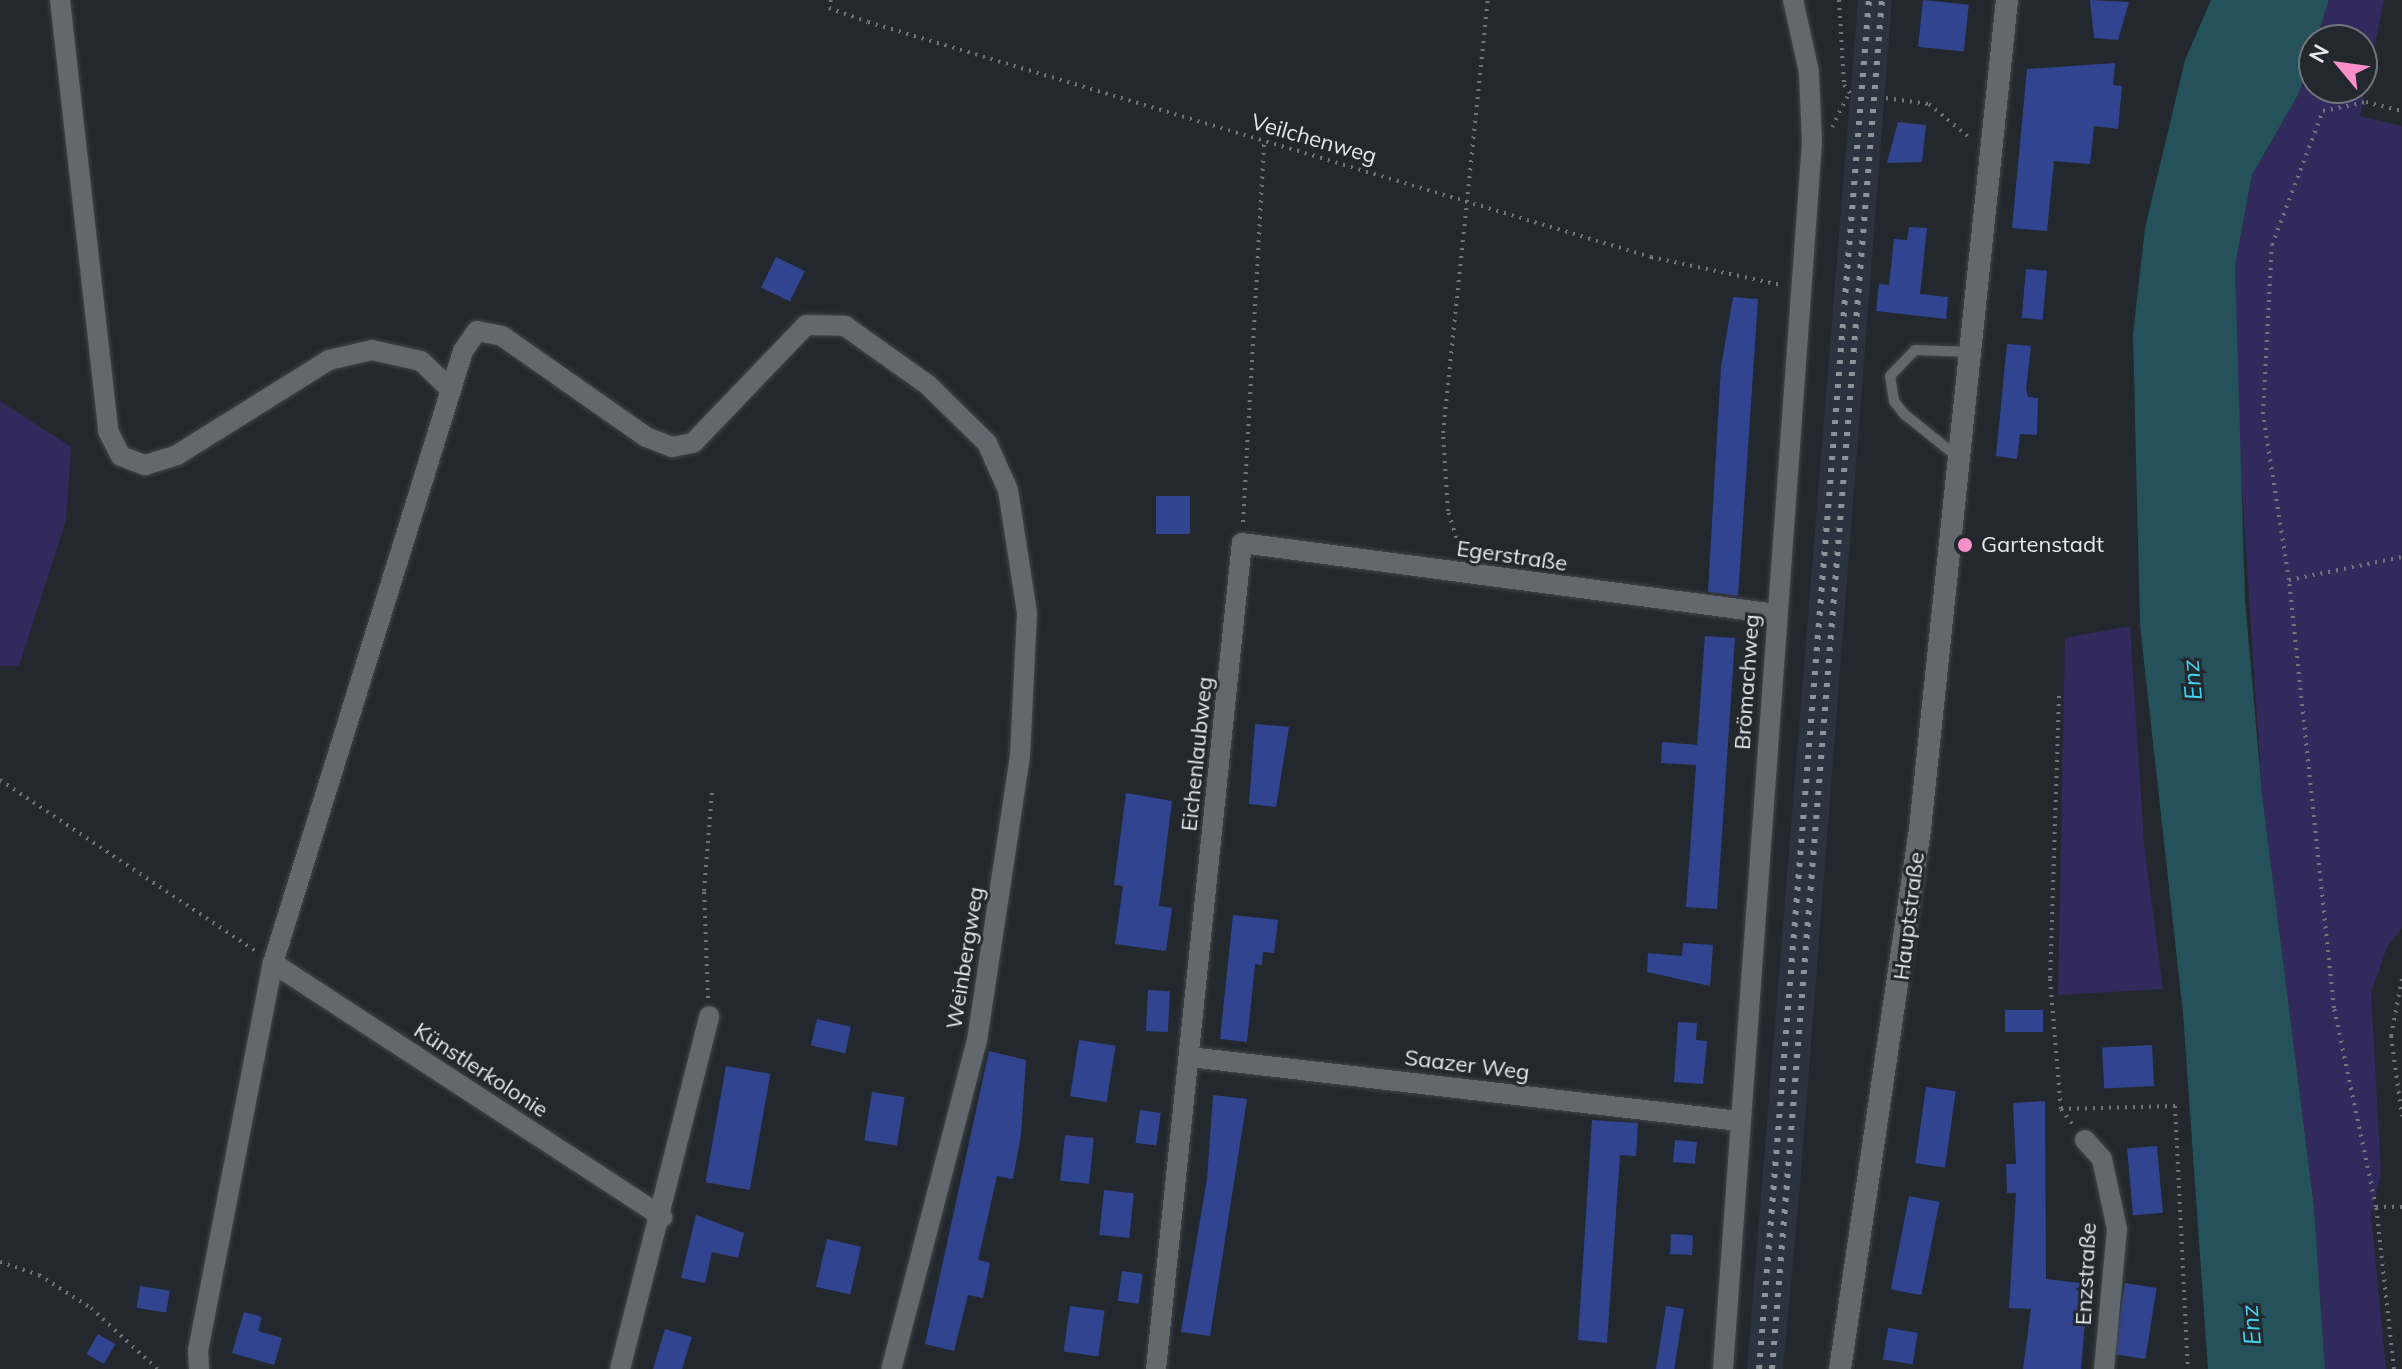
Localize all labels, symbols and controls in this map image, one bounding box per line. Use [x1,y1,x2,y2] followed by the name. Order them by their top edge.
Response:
[2298,24,2378,104] north arrow
[2302,39,2335,67] text: N
[1248,109,1380,169] street label: Veilchenweg
[1981,532,2104,558] place label: Gartenstadt
[1455,535,1569,577] street label: Egerstraße
[1956,536,1974,554] marker: Gartenstadt
[1729,613,1765,751] street label: Brömachweg
[2176,659,2208,701] water label: Enz
[1176,675,1218,833] street label: Eichenlaubweg
[1888,850,1930,982] street label: Hauptstraße
[941,885,989,1031] street label: Weinbergweg
[409,1017,553,1123] street label: Künstlerkolonie
[1403,1044,1531,1086] street label: Saazer Weg
[2070,1222,2102,1326] street label: Enzstraße
[2235,1304,2267,1346] water label: Enz

